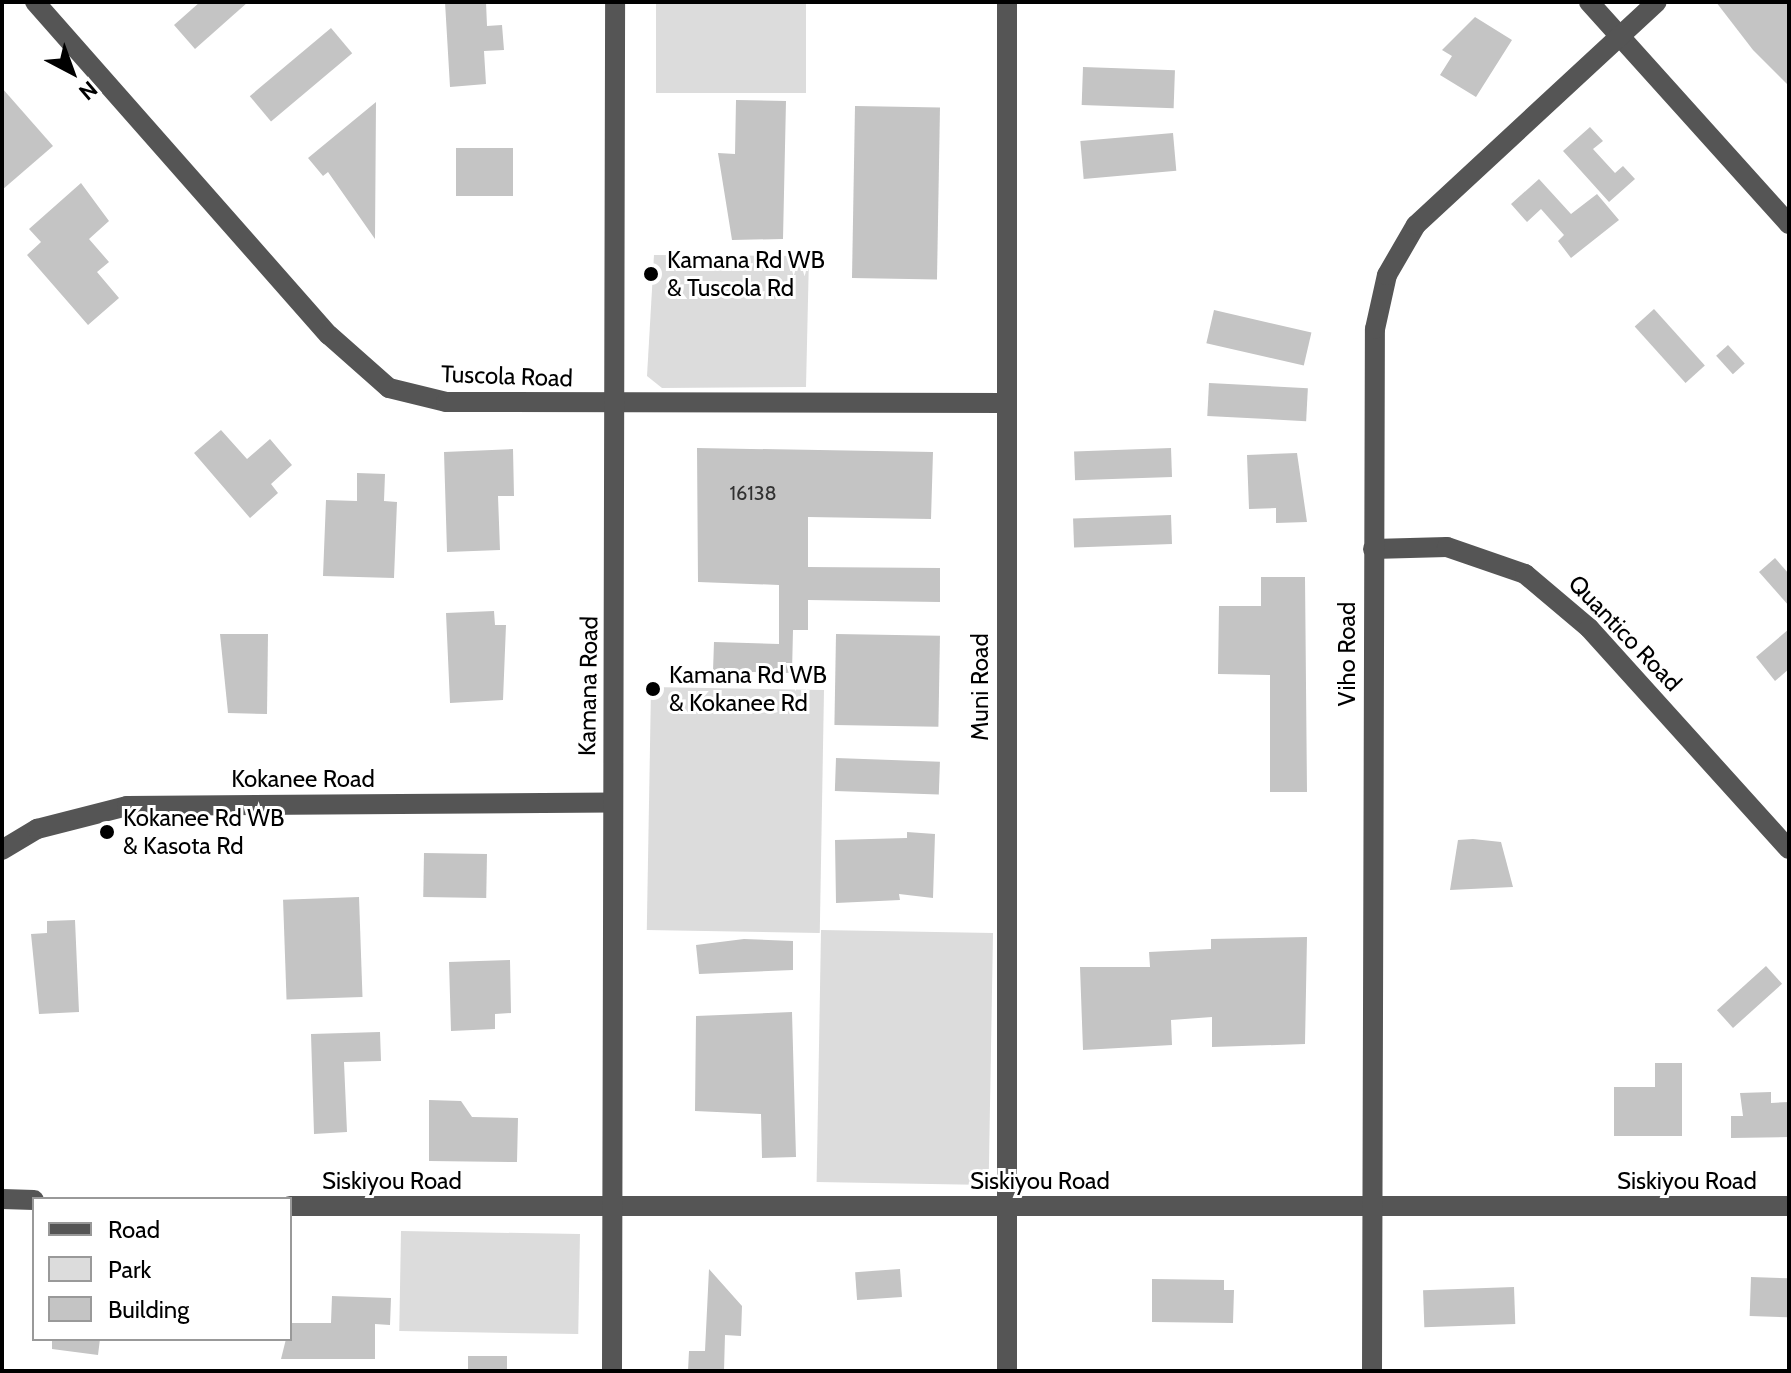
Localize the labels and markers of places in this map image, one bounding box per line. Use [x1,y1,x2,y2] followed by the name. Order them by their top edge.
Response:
[667,246,825,302] place label: Kamana Rd WB & Tuscola Rd
[642,265,660,283] marker: Kamana Rd WB & Tuscola Rd
[669,661,827,717] place label: Kamana Rd WB & Kokanee Rd
[644,680,662,698] marker: Kamana Rd WB & Kokanee Rd
[123,804,284,860] place label: Kokanee Rd WB & Kasota Rd
[98,823,116,841] marker: Kokanee Rd WB & Kasota Rd

